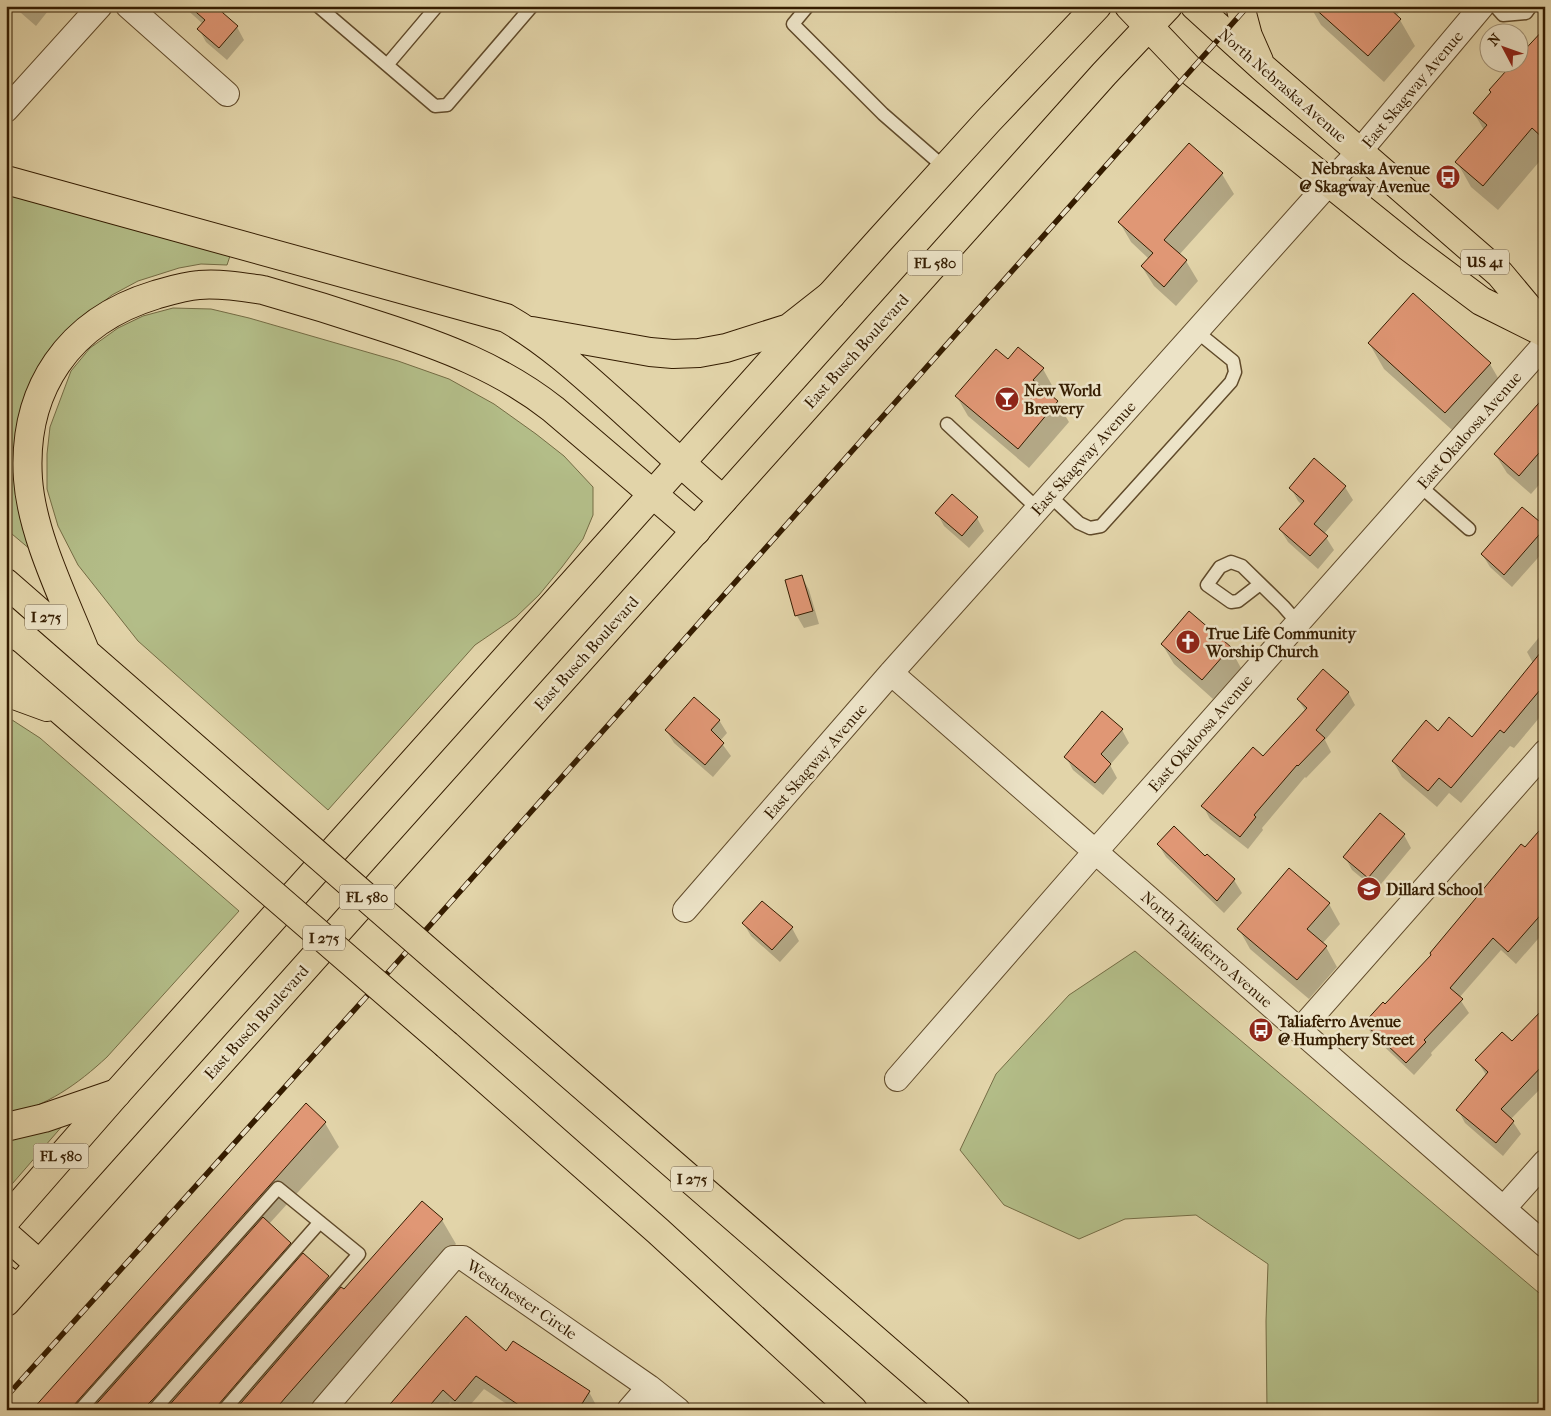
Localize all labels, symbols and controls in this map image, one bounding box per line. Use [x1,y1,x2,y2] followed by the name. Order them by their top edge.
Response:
[1478,22,1528,72] north arrow
[1215,25,1351,146] street label: North Nebraska Avenue
[1358,27,1467,152] street label: East Skagway Avenue
[1485,30,1505,49] text: N
[1299,159,1430,197] place label: Nebraska Avenue @ Skagway Avenue
[1435,164,1461,190] bus stop icon: Nebraska Avenue @ Skagway Avenue
[908,250,962,276] road number: FL 580
[1461,250,1509,274] road number: US 41
[800,290,913,412] street label: East Busch Boulevard
[1413,368,1526,493] street label: East Okaloosa Avenue
[1024,381,1103,419] place label: New World Brewery
[994,386,1020,412] bar icon: New World Brewery
[1027,397,1140,519] street label: East Skagway Avenue
[530,592,643,714] street label: East Busch Boulevard
[25,604,67,630] road number: I 275
[1205,624,1358,662] place label: True Life Community Worship Church
[1175,629,1201,655] church icon: True Life Community Worship Church
[1144,671,1257,796] street label: East Okaloosa Avenue
[760,699,871,823] street label: East Skagway Avenue
[1356,876,1382,902] school or university icon: Dillard School
[1386,880,1483,899] place label: Dillard School
[340,884,394,910] road number: FL 580
[1137,887,1276,1012] street label: North Taliaferro Avenue
[303,926,345,950] road number: I 275
[200,961,313,1083] street label: East Busch Boulevard
[1277,1012,1415,1050] place label: Taliaferro Avenue @ Humphery Street
[1248,1017,1274,1043] bus stop icon: Taliaferro Avenue @ Humphery Street
[34,1144,88,1168] road number: FL 580
[671,1166,713,1192] road number: I 275
[462,1255,581,1343] street label: Westchester Circle

